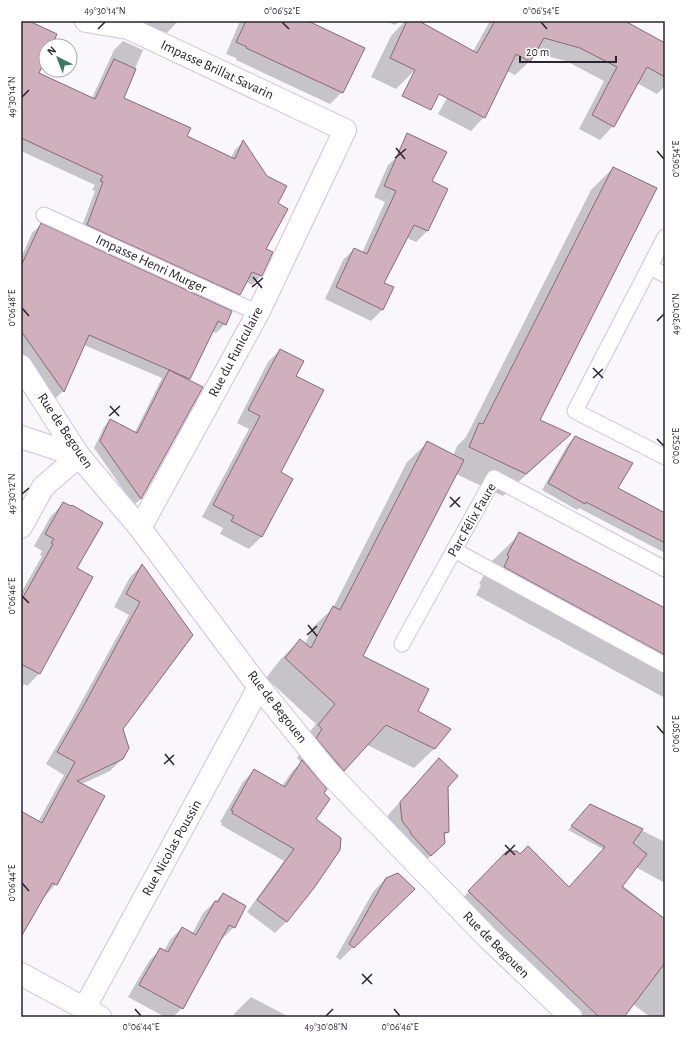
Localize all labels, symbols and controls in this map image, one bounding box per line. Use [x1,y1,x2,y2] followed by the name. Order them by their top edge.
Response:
[84,6,126,16] text: 49°30'14"N
[264,6,300,16] text: 0°06'52"E
[523,6,559,16] text: 0°06'54"E
[38,38,78,78] north arrow
[158,38,276,102] street label: Impasse Brillat Savarin
[520,38,616,64] scale bar
[45,44,58,58] text: N
[526,46,549,58] text: 20 m
[7,76,17,118] text: 49°30'14"N
[671,141,681,177] text: 0°06'54"E
[93,232,209,296] street label: Impasse Henri Murger
[7,289,17,327] text: 0°06'48"E
[671,293,681,335] text: 49°30'10"N
[206,305,266,399] street label: Rue du Funiculaire
[35,391,95,471] street label: Rue de Begouen
[671,428,681,464] text: 0°06'52"E
[7,473,17,515] text: 49°30'12"N
[445,481,499,559] street label: Parc Félix Faure
[7,577,17,614] text: 0°06'46"E
[245,668,309,746] street label: Rue de Begouen
[671,715,681,752] text: 0°06'50"E
[140,798,204,898] street label: Rue Nicolas Poussin
[7,864,17,902] text: 0°06'44"E
[460,909,532,981] street label: Rue de Begouen
[122,1022,160,1032] text: 0°06'44"E
[304,1022,348,1032] text: 49°30'08"N
[382,1022,419,1032] text: 0°06'46"E

